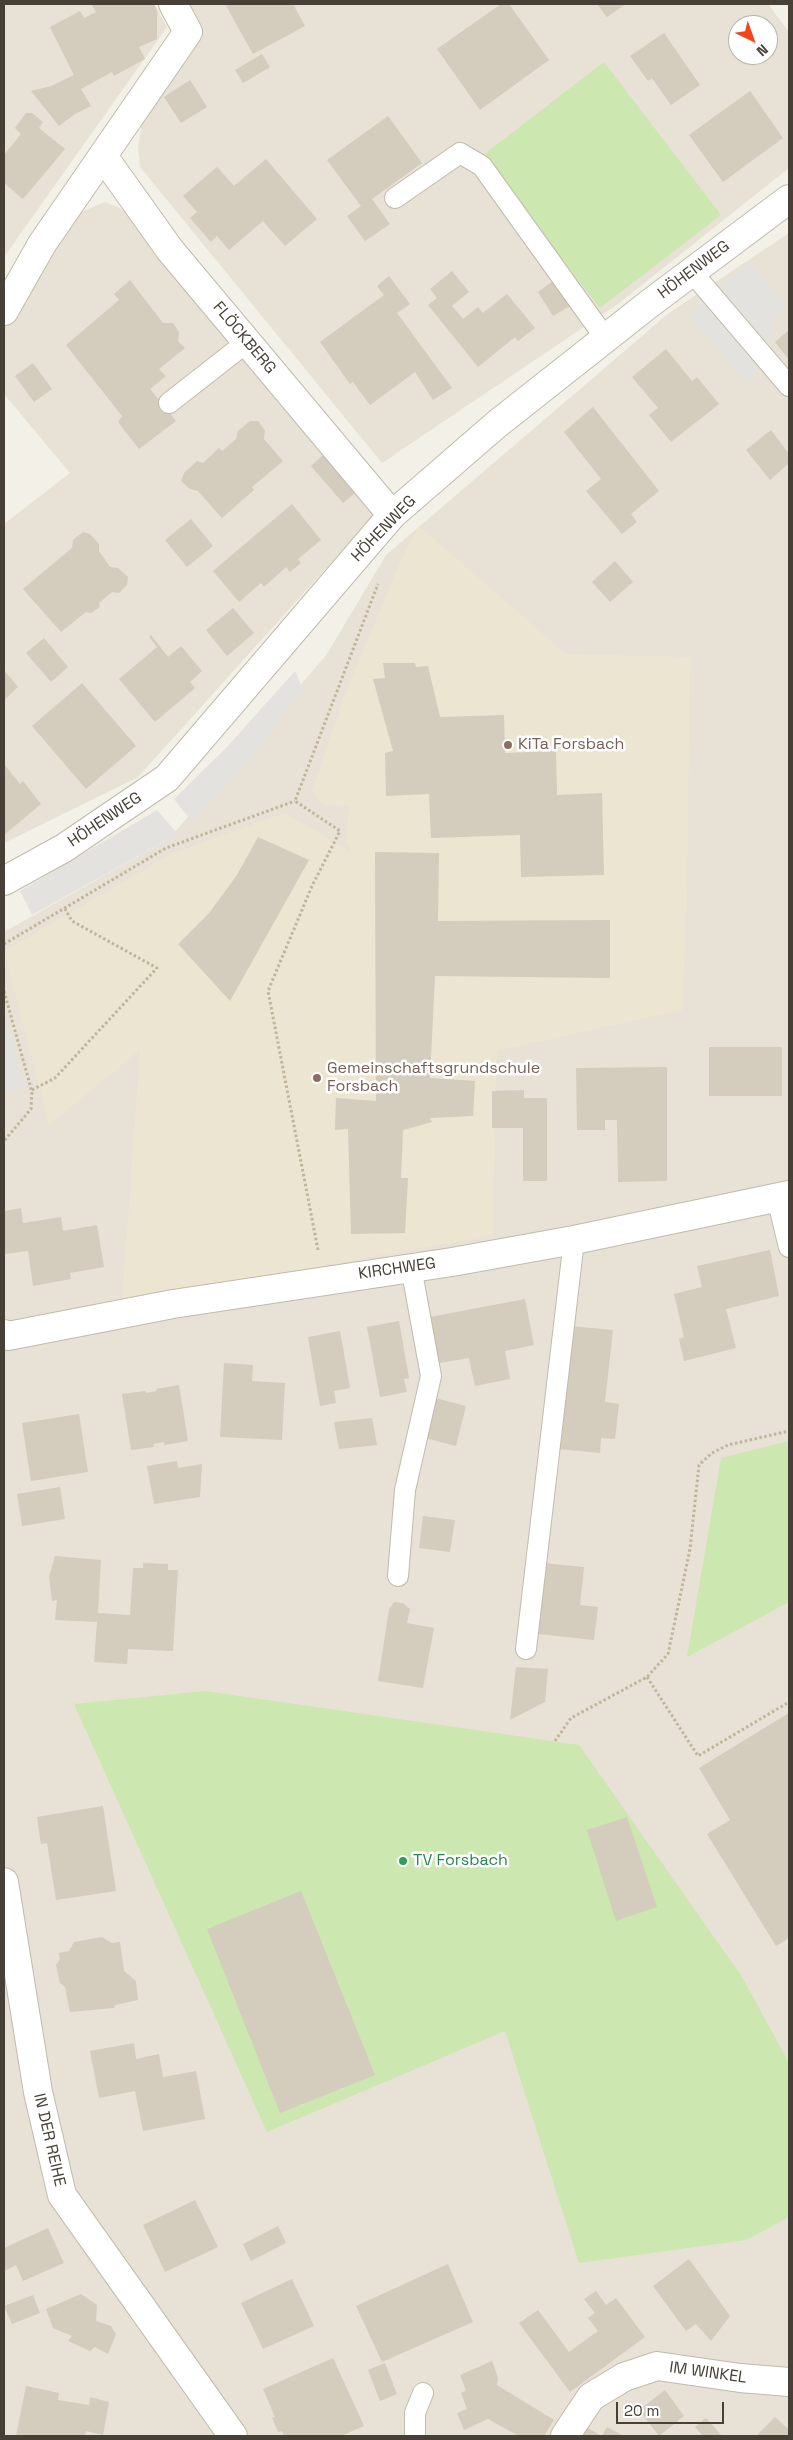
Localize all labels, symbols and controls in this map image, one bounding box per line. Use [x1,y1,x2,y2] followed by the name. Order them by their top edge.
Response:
[728,15,778,65] north arrow
[753,41,772,60] text: N
[654,237,734,303] street label: HÖHENWEG
[208,298,280,378] street label: FLÖCKBERG
[348,492,420,566] street label: HÖHENWEG
[518,735,624,755] place label: KiTa Forsbach
[502,739,514,751] marker: KiTa Forsbach
[64,788,146,852] street label: HÖHENWEG
[327,1059,540,1097] place label: Gemeinschaftsgrundschule Forsbach
[311,1072,323,1084] marker: Gemeinschaftsgrundschule Forsbach
[357,1254,437,1284] street label: KIRCHWEG
[413,1851,508,1871] place label: TV Forsbach
[397,1855,409,1867] marker: TV Forsbach
[29,2092,69,2188] street label: IN DER REIHE
[668,2358,748,2388] street label: IM WINKEL
[618,2392,726,2424] scale bar
[624,2401,659,2420] text: 20 m

